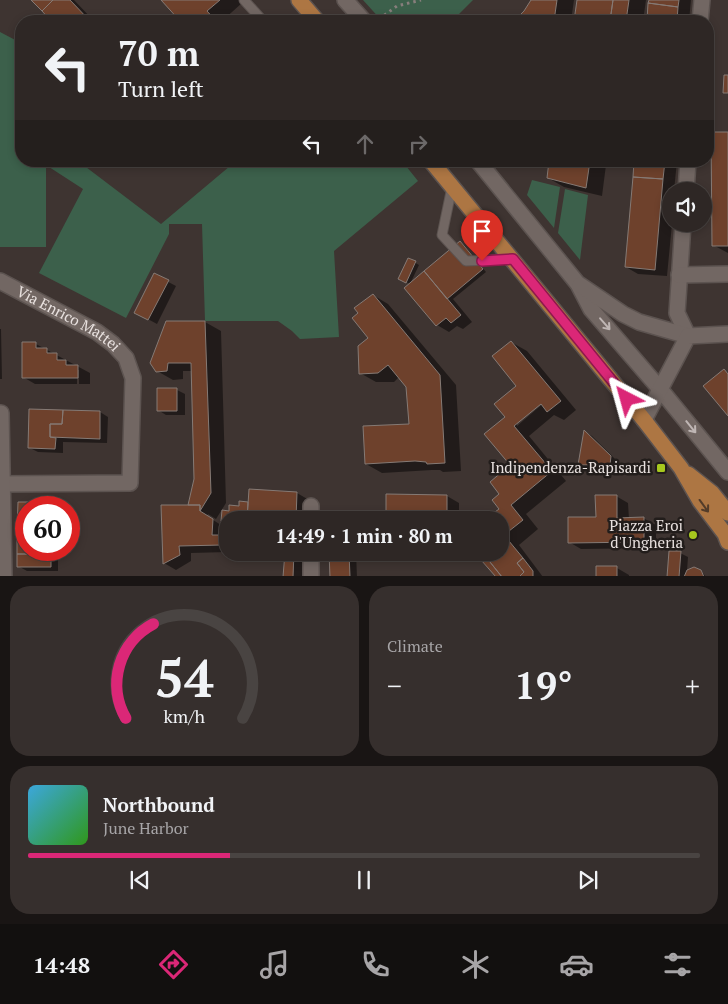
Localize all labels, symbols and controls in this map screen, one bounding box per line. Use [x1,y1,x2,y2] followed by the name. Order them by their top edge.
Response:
[118,30,199,76] text: 70 m
[35,35,100,100] icon: left
[118,74,204,103] text: Turn left
[298,130,326,158] icon: left
[351,130,379,158] icon: ahead
[404,130,432,158] icon: right
[662,182,712,232] map controls
[662,182,712,232] button: sound
[461,210,503,261] pin
[468,217,496,245] icon: arrive
[13,280,126,355] street label: Via Enrico Mattei
[599,318,610,331] one-way arrow
[600,372,652,424] position arrow
[685,420,696,433] one-way arrow
[490,457,651,477] place label: Indipendenza-Rapisardi
[655,462,667,474] marker: Indipendenza-Rapisardi
[15,496,80,561] speed limit sign: 60
[698,499,709,512] one-way arrow
[609,515,683,552] place label: Piazza Eroi d'Ungheria
[275,523,453,548] text: 14:49 · 1 min · 80 m
[687,529,699,541] marker: Piazza Eroi d'Ungheria
[387,635,443,657] text: Climate
[155,643,214,712] text: 54
[514,660,573,710] text: 19°
[387,667,402,704] text: −
[685,667,700,704] text: +
[164,704,206,728] text: km/h
[103,792,215,817] text: Northbound
[103,817,189,839] text: June Harbor
[126,866,154,894] icon: previous
[350,866,378,894] icon: pause
[574,866,602,894] icon: next
[156,947,191,982] icon: directions
[257,947,292,982] icon: music
[358,947,393,982] icon: phone
[458,947,493,982] icon: climate
[559,947,594,982] icon: car
[660,947,695,982] icon: filters
[33,950,90,979] text: 14:48

